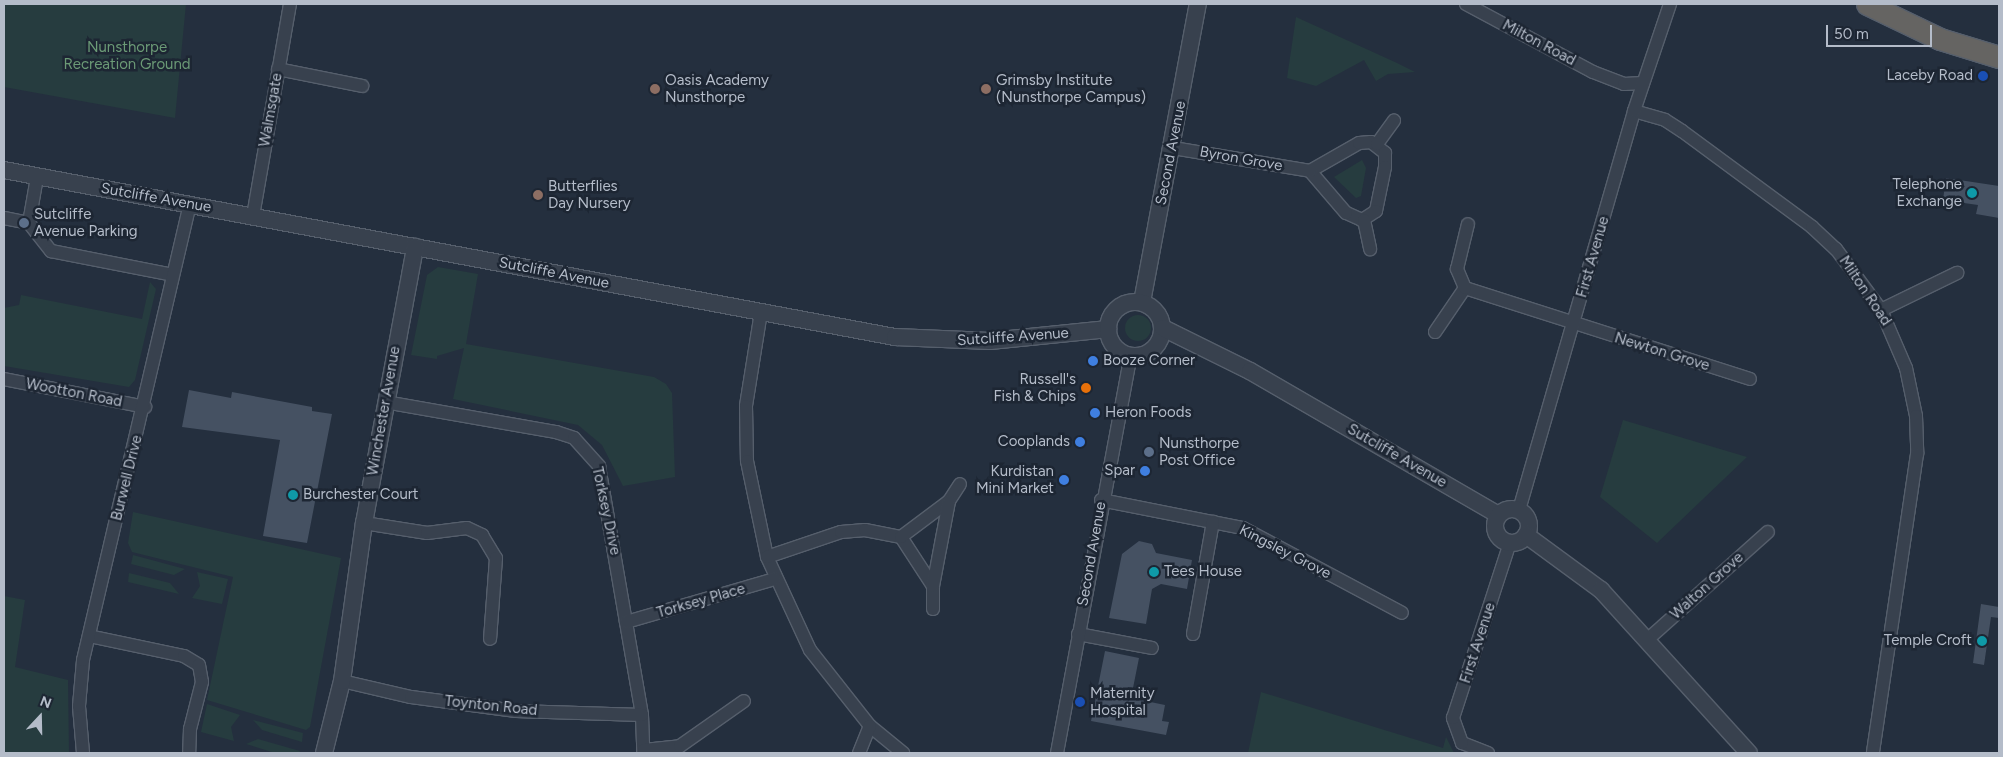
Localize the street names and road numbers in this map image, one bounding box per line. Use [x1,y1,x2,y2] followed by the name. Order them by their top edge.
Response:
[1499,16,1579,70] street label: Milton Road
[256,72,286,148] street label: Walmsgate
[1152,99,1190,207] street label: Second Avenue
[1198,143,1284,175] street label: Byron Grove
[99,179,213,217] street label: Sutcliffe Avenue
[1573,214,1613,300] street label: First Avenue
[1835,253,1895,329] street label: Milton Road
[497,254,611,292] street label: Sutcliffe Avenue
[957,324,1069,350] street label: Sutcliffe Avenue
[1612,329,1712,375] street label: Newton Grove
[364,345,404,477] street label: Winchester Avenue
[24,375,124,411] street label: Wootton Road
[1344,420,1450,492] street label: Sutcliffe Avenue
[108,433,146,523] street label: Burwell Drive
[588,465,624,557] street label: Torksey Drive
[1074,500,1110,608] street label: Second Avenue
[1236,521,1334,583] street label: Kingsley Grove
[1667,549,1747,623] street label: Walton Grove
[655,580,747,622] street label: Torksey Place
[1456,600,1500,686] street label: First Avenue
[444,692,538,720] street label: Toynton Road

